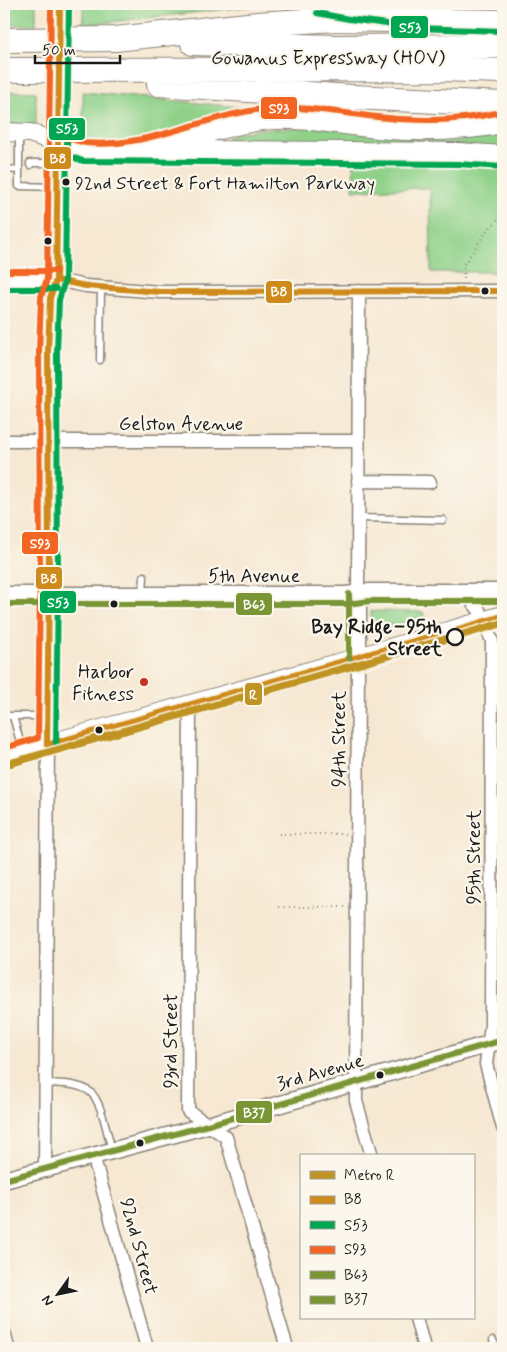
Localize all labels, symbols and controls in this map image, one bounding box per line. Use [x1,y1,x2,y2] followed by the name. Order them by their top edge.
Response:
[390,15,429,39] line badge: S53
[399,19,421,37] text: S53
[35,32,120,64] scale bar
[42,41,76,61] text: 50 m
[211,46,445,71] street label: Gowanus Expressway (HOV)
[260,96,298,120] line badge: S93
[269,100,289,118] text: S93
[48,117,86,141] line badge: S53
[56,120,78,138] text: S53
[43,146,72,170] line badge: B8
[50,150,66,168] text: B8
[75,172,375,196] place label: 92nd Street & Fort Hamilton Parkway
[61,177,71,187] marker: 92nd Street & Fort Hamilton Parkway
[43,236,53,246] unlabelled marker
[265,280,293,304] line badge: B8
[271,283,287,301] text: B8
[480,286,490,296] unlabelled marker
[119,412,243,437] street label: Gelston Avenue
[21,531,59,555] line badge: S93
[30,535,50,553] text: S93
[208,564,300,589] street label: 5th Avenue
[35,566,63,590] line badge: B8
[41,570,57,588] text: B8
[39,590,77,614] line badge: S53
[235,592,273,616] line badge: B63
[47,594,69,612] text: S53
[243,596,265,614] text: B63
[109,599,119,609] unlabelled marker
[311,615,443,662] place label: Bay Ridge–95th Street
[446,628,464,646] marker: Bay Ridge–95th Street
[72,660,134,707] place label: Harbor Fitness
[138,676,150,688] marker: Harbor Fitness
[244,682,263,706] line badge: R
[249,686,257,704] text: R
[327,691,352,787] street label: 94th Street
[94,725,104,735] unlabelled marker
[462,809,487,905] street label: 95th Street
[159,993,184,1089] street label: 93rd Street
[274,1048,367,1097] street label: 3rd Avenue
[375,1070,385,1080] unlabelled marker
[235,1100,273,1124] line badge: B37
[243,1104,265,1122] text: B37
[135,1138,145,1148] unlabelled marker
[300,1154,474,1320] legend
[344,1166,395,1186] text: Metro R
[344,1190,362,1210] text: B8
[114,1195,163,1297] street label: 92nd Street
[344,1216,368,1236] text: S53
[344,1240,366,1260] text: S93
[344,1266,368,1286] text: B63
[32,1270,82,1320] north arrow
[344,1290,368,1310] text: B37
[38,1292,58,1309] text: N

